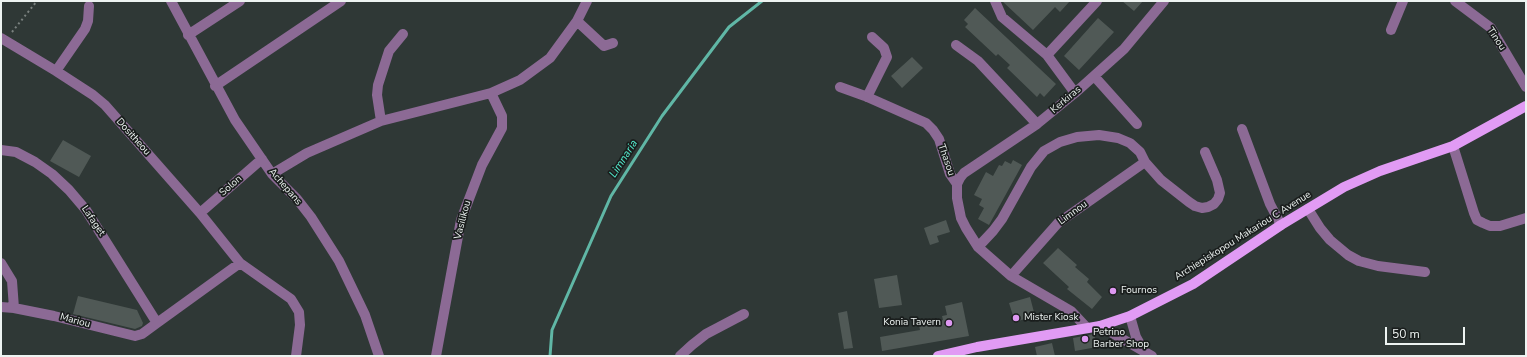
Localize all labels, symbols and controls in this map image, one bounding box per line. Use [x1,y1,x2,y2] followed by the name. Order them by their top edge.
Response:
[1484,25,1508,53] street label: Tinou
[1048,84,1084,116] street label: Kerkiras
[113,116,153,158] street label: Dositheou
[607,138,641,180] water label: Limnaria
[935,142,957,178] street label: Thasou
[266,166,304,208] street label: Achepans
[217,173,245,199] street label: Solon
[1172,189,1314,283] street label: Archiepiskopou Makariou C Avenue
[1056,198,1090,228] street label: Limnou
[452,199,474,241] street label: Vasilikou
[79,204,107,238] street label: Lafaget
[1121,285,1157,297] place label: Fournos
[1108,286,1118,296] marker: Fournos
[59,311,91,331] street label: Mariou
[1024,312,1078,324] place label: Mister Kiosk
[1011,313,1021,323] marker: Mister Kiosk
[883,317,941,329] place label: Konia Tavern
[944,318,954,328] marker: Konia Tavern
[1387,319,1467,345] scale bar
[1392,326,1420,342] text: 50 m
[1093,327,1149,350] place label: Petrino Barber Shop
[1080,334,1090,344] marker: Petrino Barber Shop

